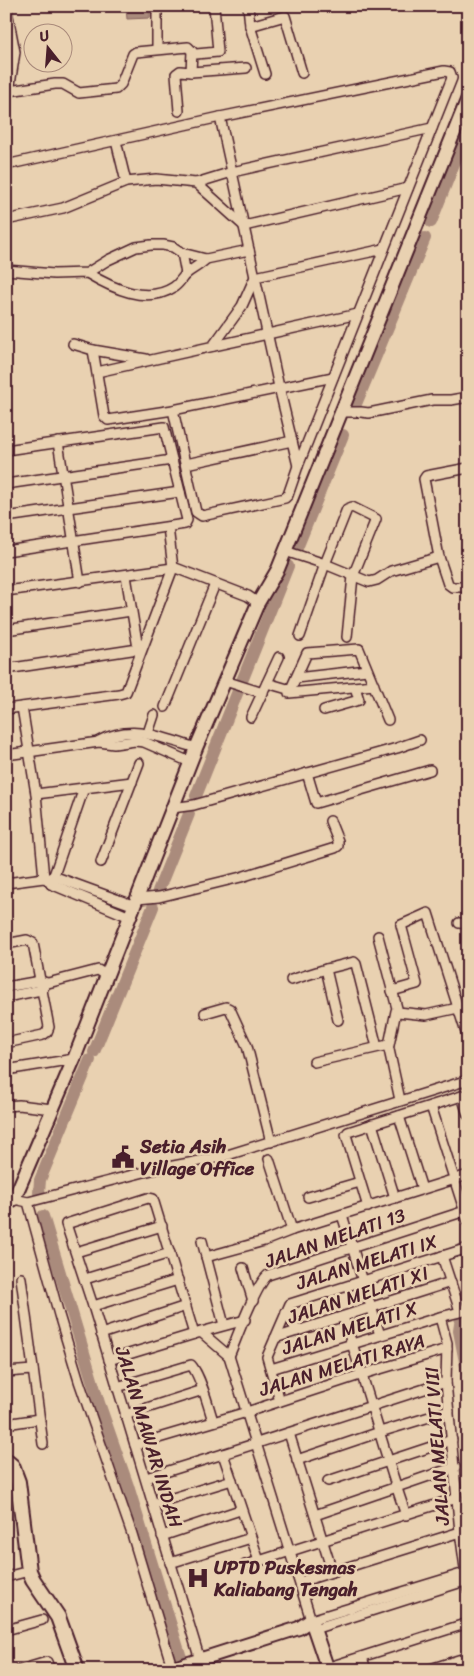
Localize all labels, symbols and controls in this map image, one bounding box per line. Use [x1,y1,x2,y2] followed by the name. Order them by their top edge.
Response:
[22,22,72,72] north arrow
[36,23,53,49] text: U
[139,1130,254,1185] place label: Setia Asih Village Office
[110,1144,136,1170] public building icon: Setia Asih Village Office
[259,1198,410,1278] street label: JALAN MELATI 13
[291,1225,442,1300] street label: JALAN MELATI IX
[284,1261,432,1329] street label: JALAN MELATI XI
[279,1297,421,1359] street label: JALAN MELATI X
[254,1324,429,1406] street label: JALAN MELATI RAYA
[105,1341,192,1532] street label: JALAN MAWAR INDAH
[415,1365,459,1527] street label: JALAN MELATI VIII
[213,1551,358,1606] place label: UPTD Puskesmas Kaliabang Tengah
[185,1565,211,1591] hospital icon: UPTD Puskesmas Kaliabang Tengah

